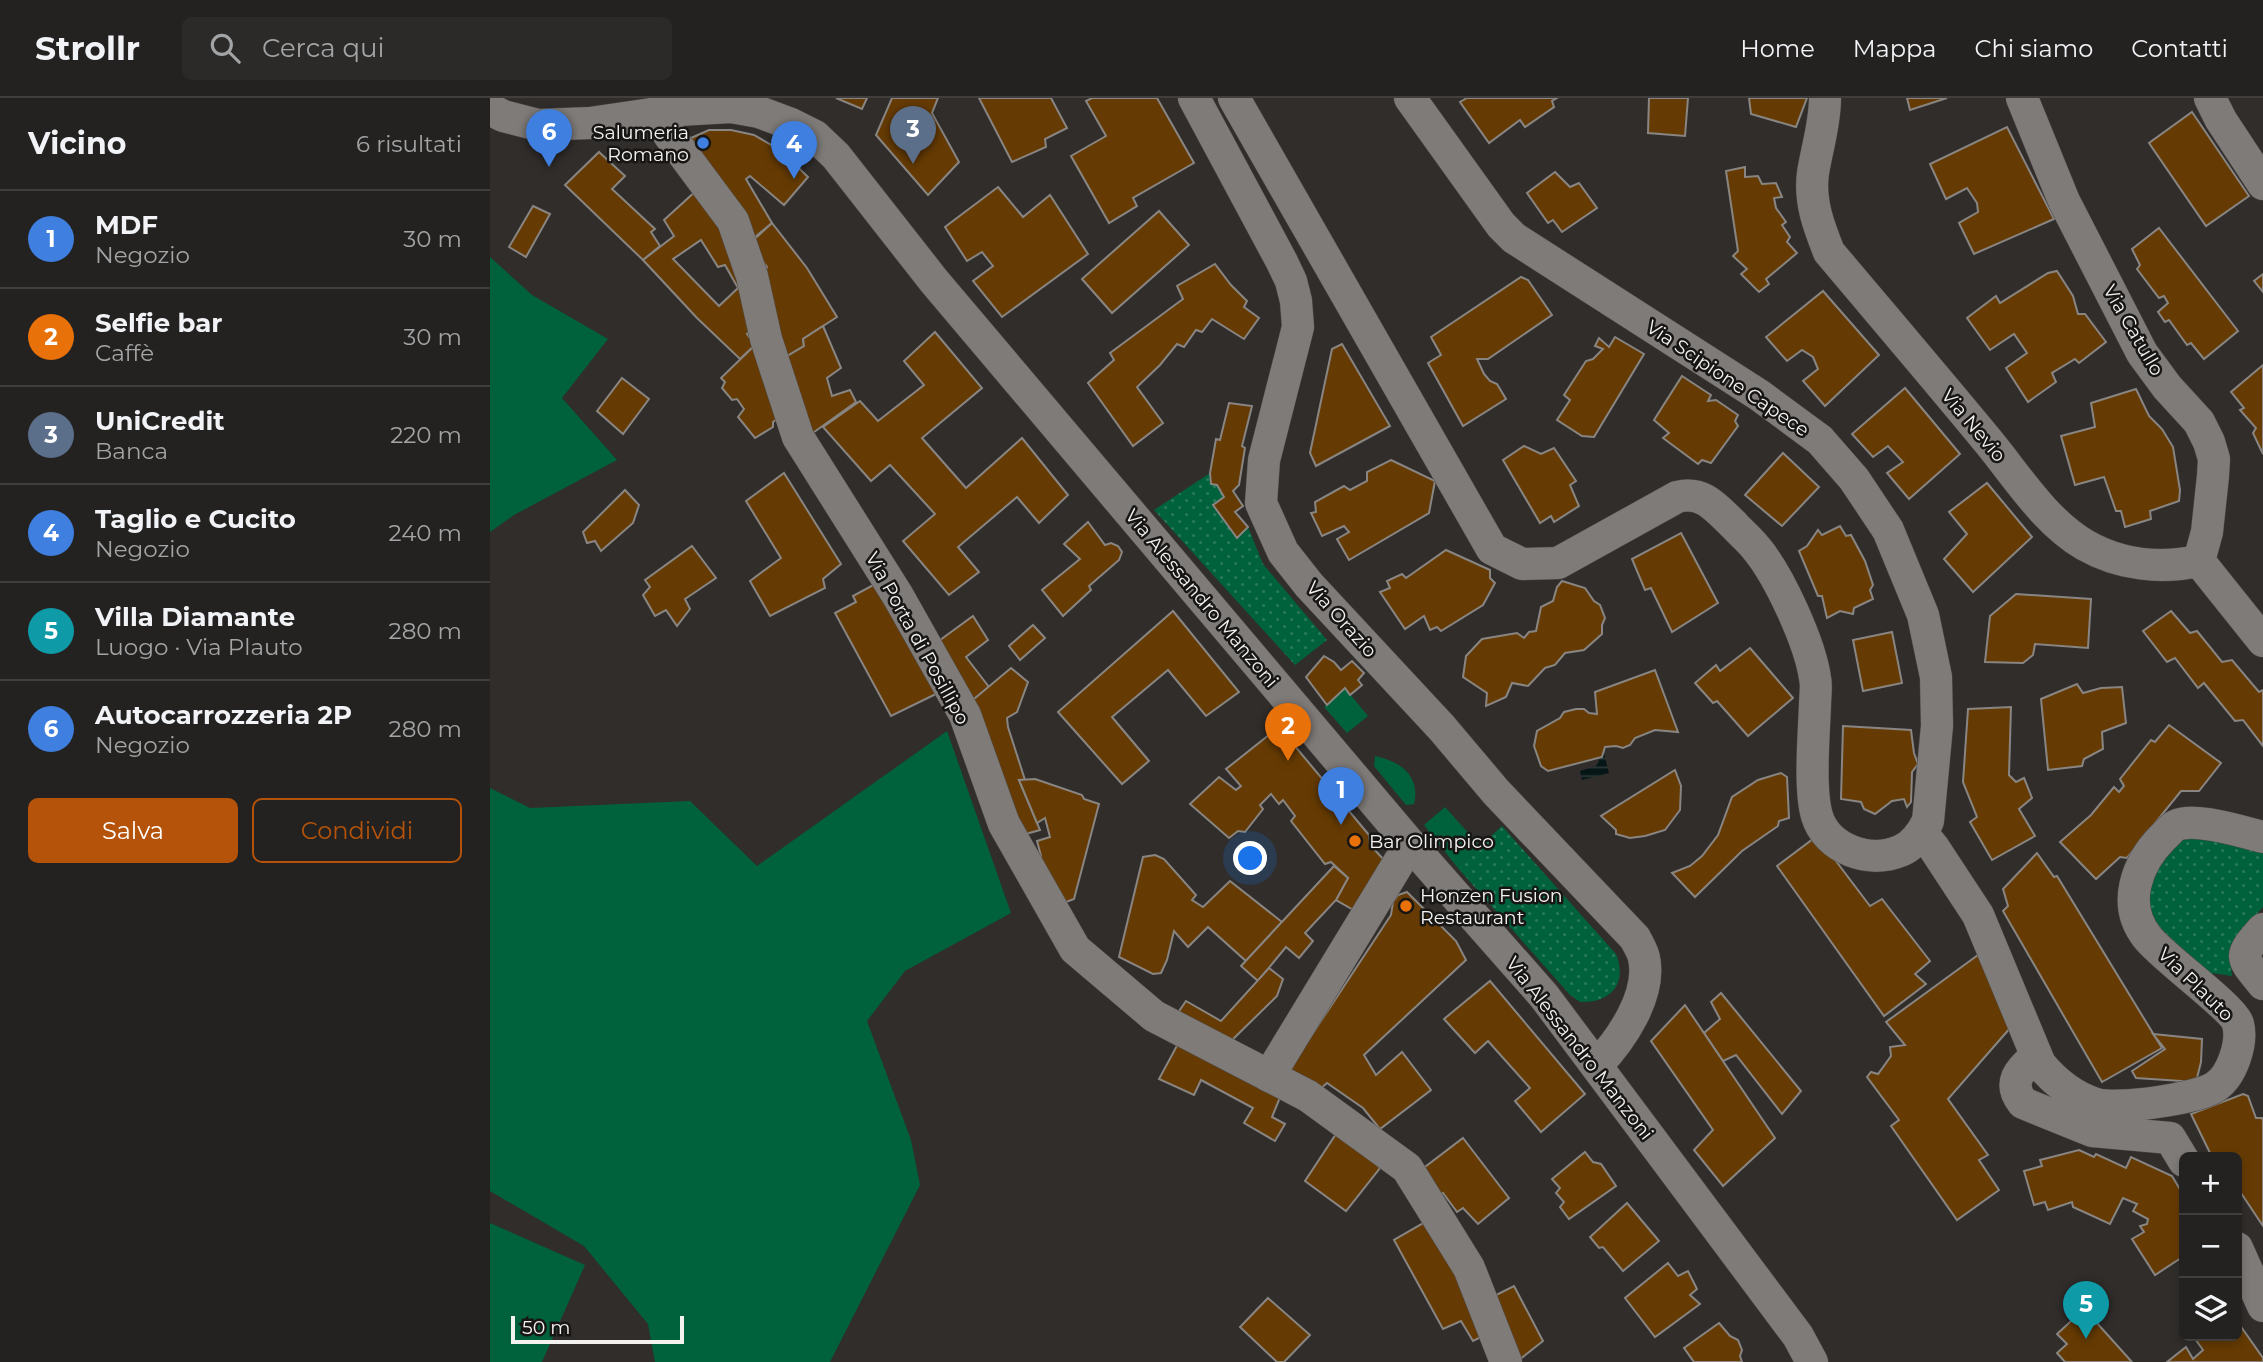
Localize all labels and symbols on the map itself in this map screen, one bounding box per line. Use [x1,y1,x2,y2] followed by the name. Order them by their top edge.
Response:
[890,106,936,164] pin: 3
[526,109,572,167] pin: 6
[593,121,689,166] place label: Salumeria Romano
[771,121,817,179] pin: 4
[695,135,711,151] marker: Salumeria Romano
[2098,281,2169,380] street label: Via Catullo
[1642,315,1814,442] street label: Via Scipione Capece
[1936,384,2011,467] street label: Via Nevio
[1120,504,1283,692] street label: Via Alessandro Manzoni
[861,548,975,729] street label: Via Porta di Posillipo
[1301,576,1382,662] street label: Via Orazio
[1265,703,1311,761] pin: 2
[1318,767,1364,825] pin: 1
[1369,830,1494,853] place label: Bar Olimpico
[1347,833,1363,849] marker: Bar Olimpico
[1233,841,1267,875] your location
[1420,884,1563,929] place label: Honzen Fusion Restaurant
[1398,898,1414,914] marker: Honzen Fusion Restaurant
[2153,943,2238,1026] street label: Via Plauto
[1501,952,1658,1144] street label: Via Alessandro Manzoni
[2063,1281,2109,1339] pin: 5
[511,1313,684,1345] scale bar

